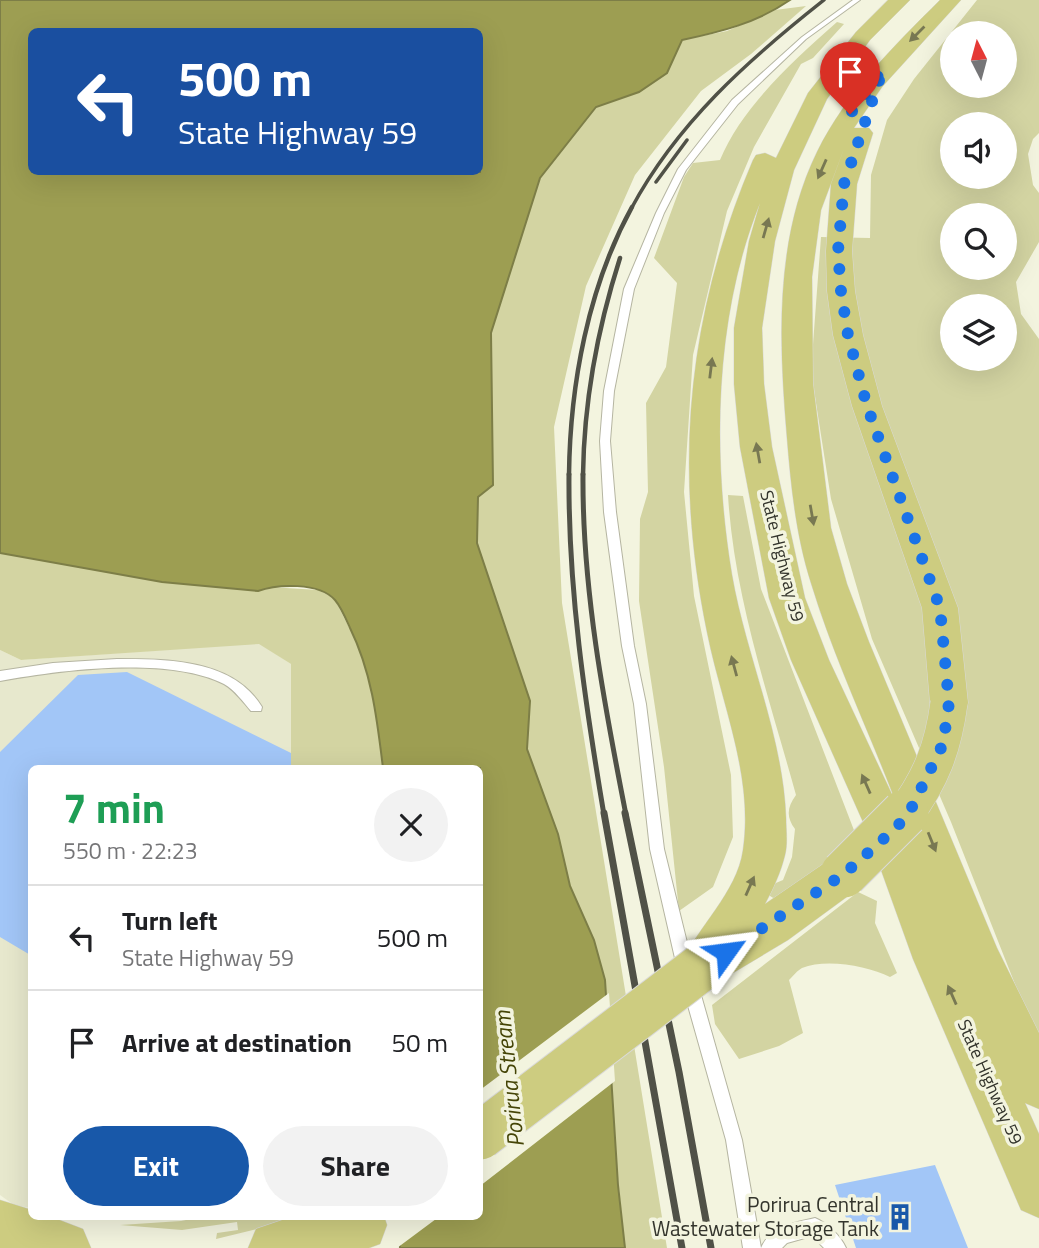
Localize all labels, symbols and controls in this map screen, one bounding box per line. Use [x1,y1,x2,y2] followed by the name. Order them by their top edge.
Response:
[940,21,1017,98] north arrow
[940,21,1017,371] map controls
[909,26,926,42] one-way arrow
[178,40,312,115] text: 500 m
[820,42,880,114] pin
[831,53,869,91] icon: arrive
[63,56,154,147] icon: left
[178,108,417,156] text: State Highway 59
[940,112,1017,189] button: sound
[816,158,827,179] one-way arrow
[940,203,1017,280] button: search
[761,217,772,239] one-way arrow
[940,294,1017,371] button: layers
[705,357,716,379] one-way arrow
[752,442,763,464] one-way arrow
[753,487,812,624] street label: State Highway 59
[806,504,817,526] one-way arrow
[728,655,739,677] one-way arrow
[861,774,872,794] one-way arrow
[63,775,165,839] text: 7 min
[374,788,448,862] button: close
[927,832,938,853] one-way arrow
[63,833,198,868] text: 550 m · 22:23
[745,876,756,897] one-way arrow
[122,901,217,940] text: Turn left
[689,915,763,989] position arrow
[377,918,448,957] text: 500 m
[63,919,101,957] icon: left
[122,940,294,975] text: State Highway 59
[946,985,958,1005] one-way arrow
[484,1008,533,1149] water label: Porirua Stream
[951,1015,1030,1149] street label: State Highway 59
[122,1023,352,1062] text: Arrive at destination
[391,1023,448,1062] text: 50 m
[63,1024,101,1062] icon: arrive
[63,1126,249,1206] button: Exit
[263,1126,448,1206] button: Share
[652,1188,879,1244] place label: Porirua Central Wastewater Storage Tank
[885,1202,915,1232] building icon: Porirua Central Wastewater Storage Tank

